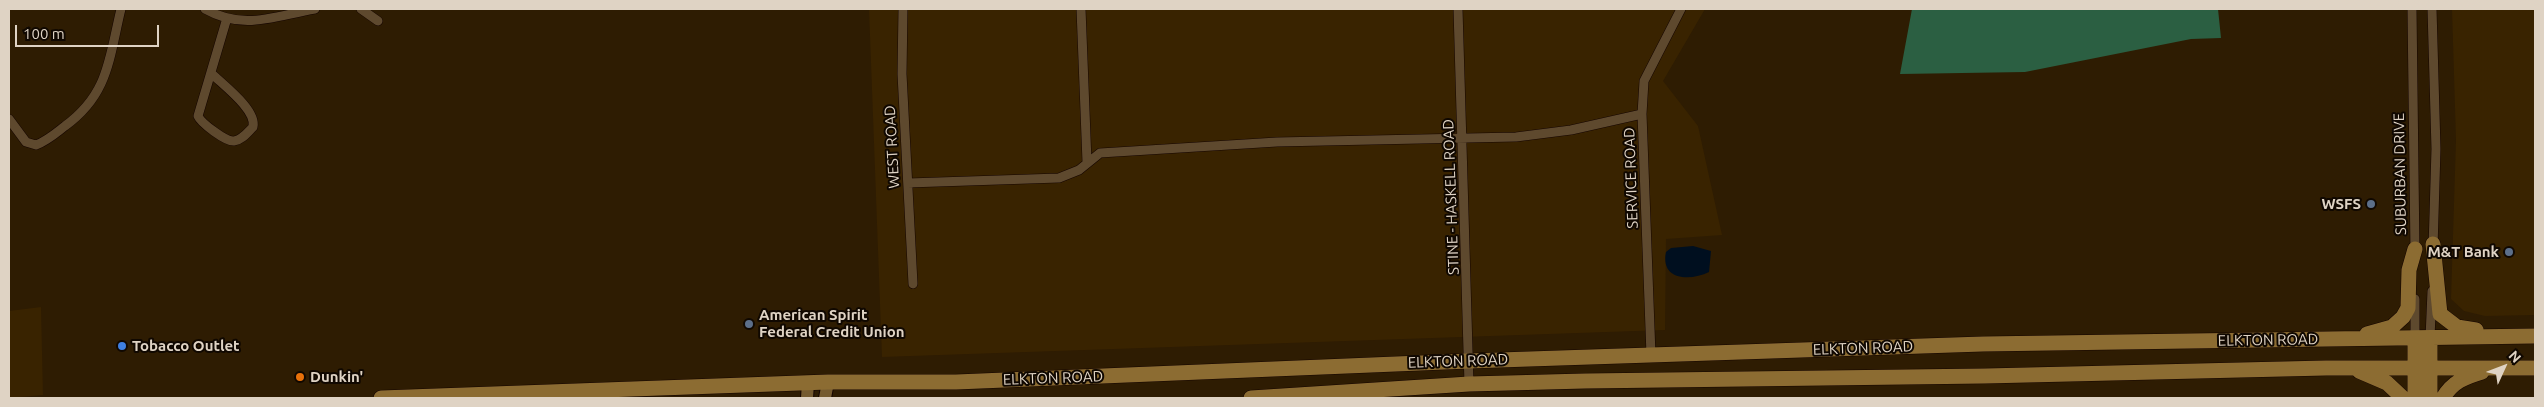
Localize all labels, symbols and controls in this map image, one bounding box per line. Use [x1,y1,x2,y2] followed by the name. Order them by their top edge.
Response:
[18,15,161,47] scale bar
[23,25,65,42] text: 100 m
[881,105,903,189] street label: WEST ROAD
[2390,113,2410,235] street label: SUBURBAN DRIVE
[1439,119,1463,275] street label: STINE - HASKELL ROAD
[1620,127,1642,229] street label: SERVICE ROAD
[2321,195,2361,213] place label: WSFS
[2365,198,2377,210] marker: WSFS
[2427,243,2499,261] place label: M&T Bank
[2503,246,2515,258] marker: M&T Bank
[759,306,905,341] place label: American Spirit Federal Credit Union
[743,318,755,330] marker: American Spirit Federal Credit Union
[2218,330,2318,350] street label: ELKTON ROAD
[132,337,240,355] place label: Tobacco Outlet
[1812,337,1914,359] street label: ELKTON ROAD
[116,340,128,352] marker: Tobacco Outlet
[2479,342,2529,392] north arrow
[2506,347,2524,366] text: N
[1407,350,1509,372] street label: ELKTON ROAD
[1002,367,1104,389] street label: ELKTON ROAD
[310,368,363,386] place label: Dunkin'
[294,371,306,383] marker: Dunkin'

